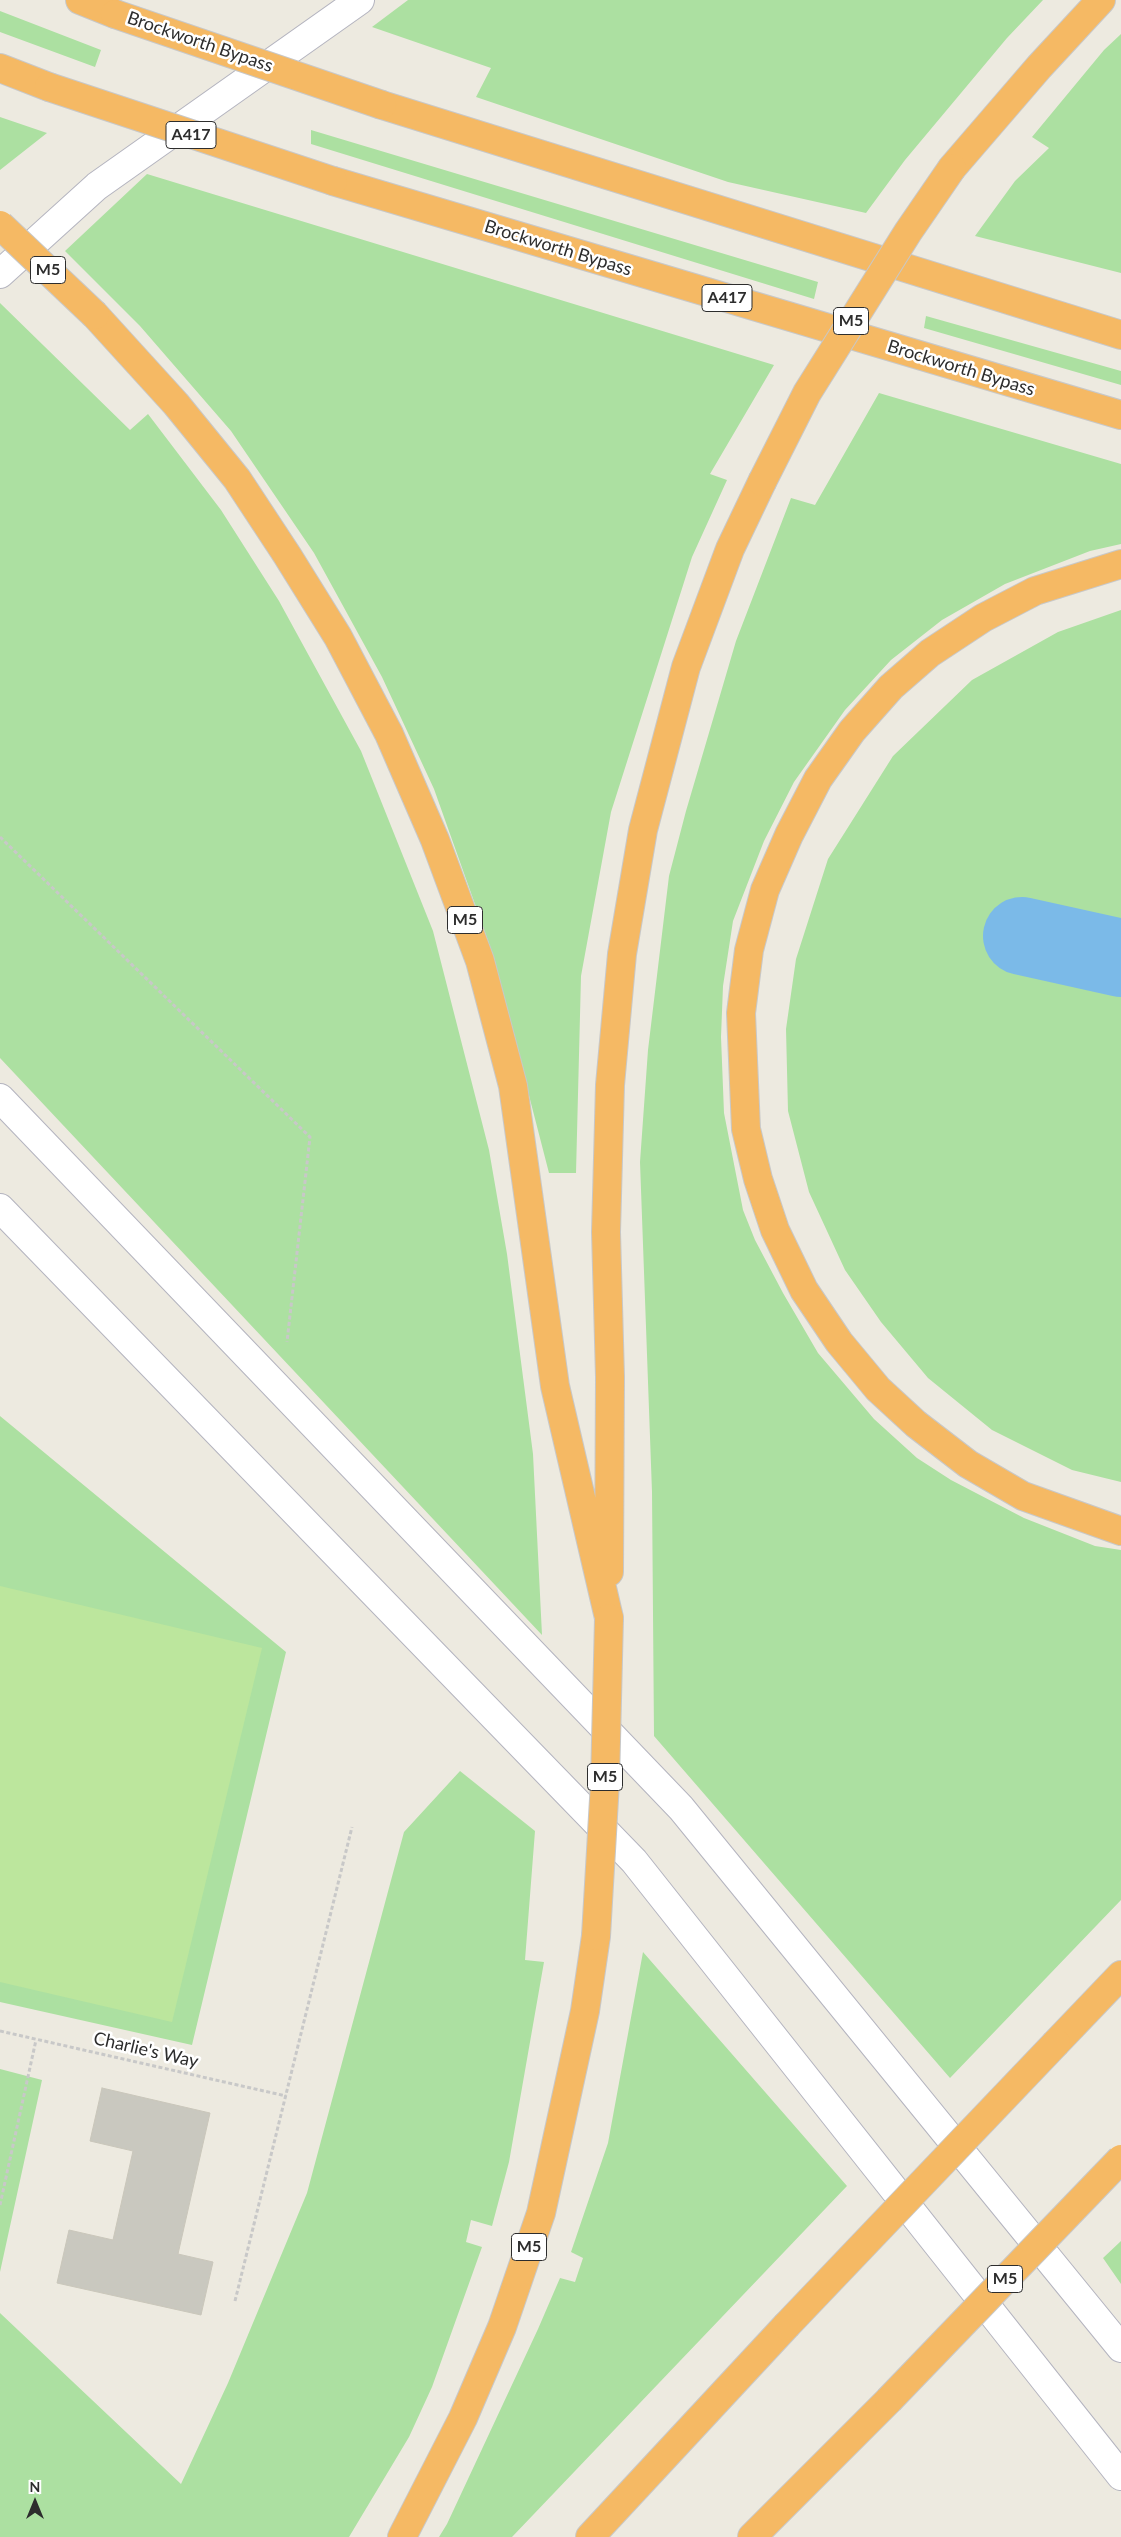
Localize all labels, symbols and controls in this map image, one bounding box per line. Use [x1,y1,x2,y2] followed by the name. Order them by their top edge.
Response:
[124,7,276,77] street label: Brockworth Bypass
[166,122,216,148] road number: A417
[482,215,634,281] street label: Brockworth Bypass
[30,256,66,284] road number: M5
[702,284,752,312] road number: A417
[834,308,868,334] road number: M5
[885,335,1037,401] street label: Brockworth Bypass
[448,906,482,934] road number: M5
[588,1764,622,1790] road number: M5
[92,2027,200,2073] street label: Charlie's Way
[512,2234,546,2260] road number: M5
[988,2266,1022,2292] road number: M5
[10,2477,60,2527] north arrow
[30,2478,40,2495] text: N

